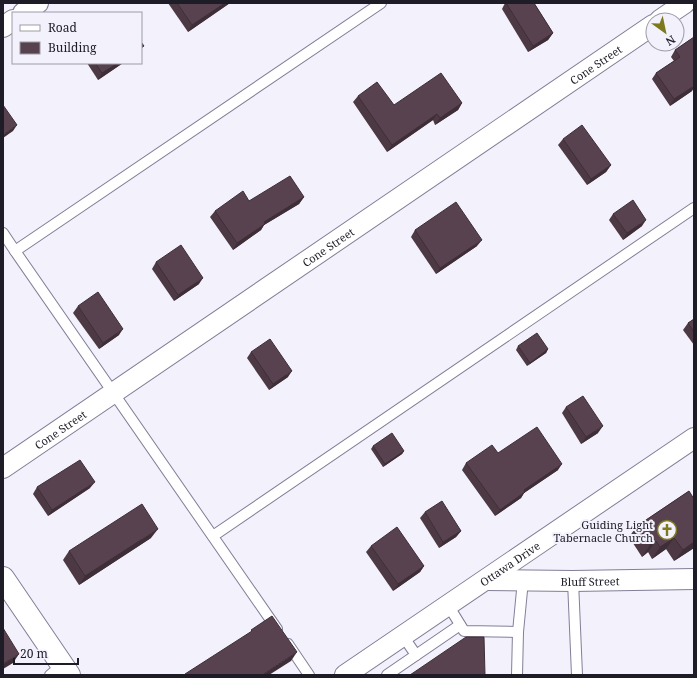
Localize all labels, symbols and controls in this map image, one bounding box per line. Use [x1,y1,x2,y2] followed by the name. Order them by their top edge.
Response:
[12,12,142,64] legend
[645,12,685,52] north arrow
[48,19,78,36] text: Road
[663,32,678,50] text: N
[48,39,97,56] text: Building
[567,41,624,87] street label: Cone Street
[299,224,357,270] street label: Cone Street
[31,406,89,452] street label: Cone Street
[553,517,653,545] place label: Guiding Light Tabernacle Church
[656,519,678,541] church icon: Guiding Light Tabernacle Church
[477,537,543,589] street label: Ottawa Drive
[560,573,620,589] street label: Bluff Street
[14,640,78,666] scale bar
[20,645,48,662] text: 20 m

